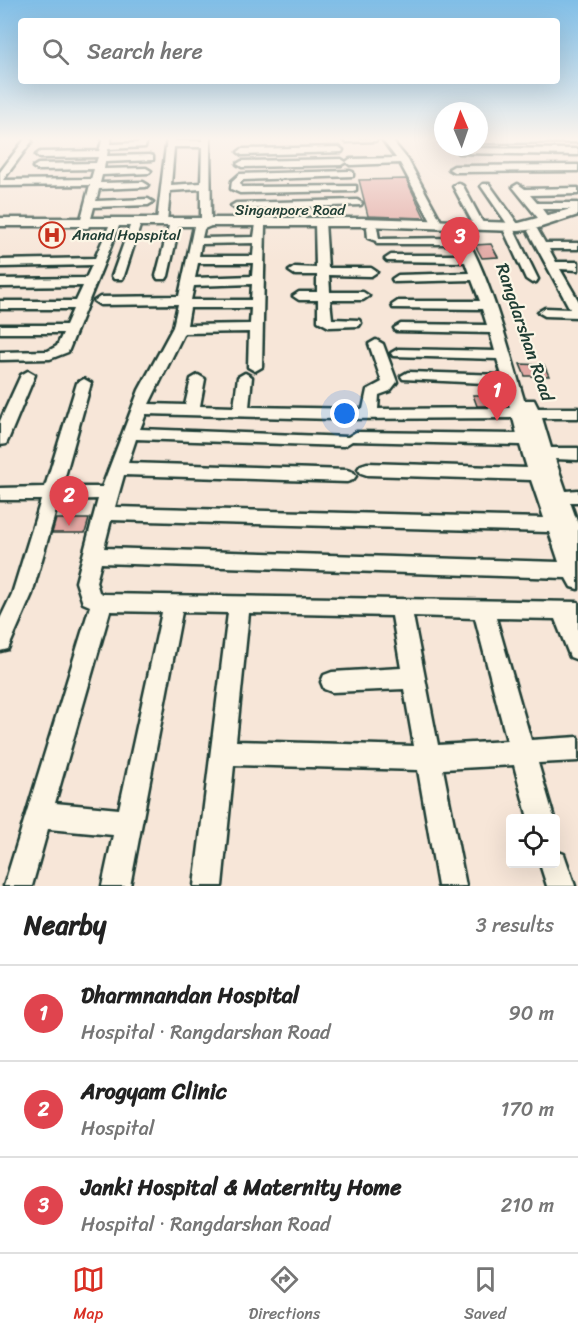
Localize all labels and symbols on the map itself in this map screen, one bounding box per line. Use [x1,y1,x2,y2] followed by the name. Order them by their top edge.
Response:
[434,102,488,156] north arrow
[235,197,346,223] street label: Singanpore Road
[440,218,480,267] pin: 3
[37,220,67,250] hospital icon: Anand Hopspital
[71,222,182,248] place label: Anand Hopspital
[486,259,564,407] street label: Rangdarshan Road
[478,372,516,421] pin: 1
[330,399,359,428] your location
[50,476,88,526] pin: 2

